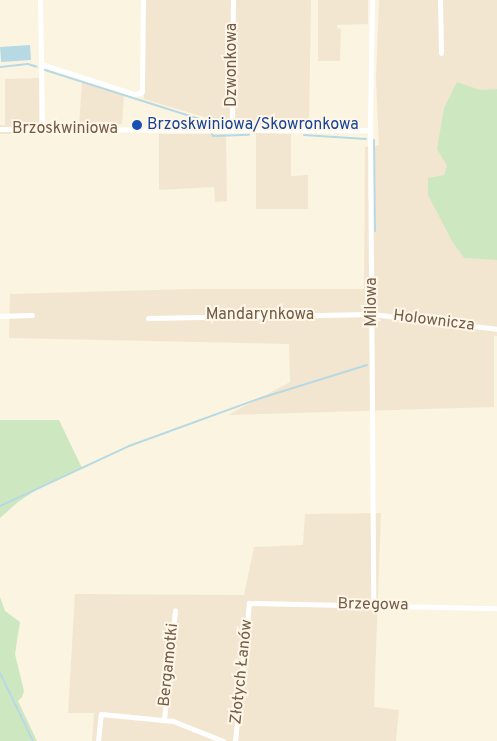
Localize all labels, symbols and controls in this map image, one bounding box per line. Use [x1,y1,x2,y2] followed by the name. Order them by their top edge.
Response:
[222,23,242,107] street label: Dzwonkowa
[147,115,359,135] place label: Brzoskwiniowa/Skowronkowa
[12,119,118,139] street label: Brzoskwiniowa
[131,119,143,131] marker: Brzoskwiniowa/Skowronkowa
[362,277,382,327] street label: Milowa
[206,305,314,325] street label: Mandarynkowa
[392,306,476,336] street label: Holownicza
[337,595,409,615] street label: Brzegowa
[227,619,257,725] street label: Złotych Łanów
[155,622,183,708] street label: Bergamotki

